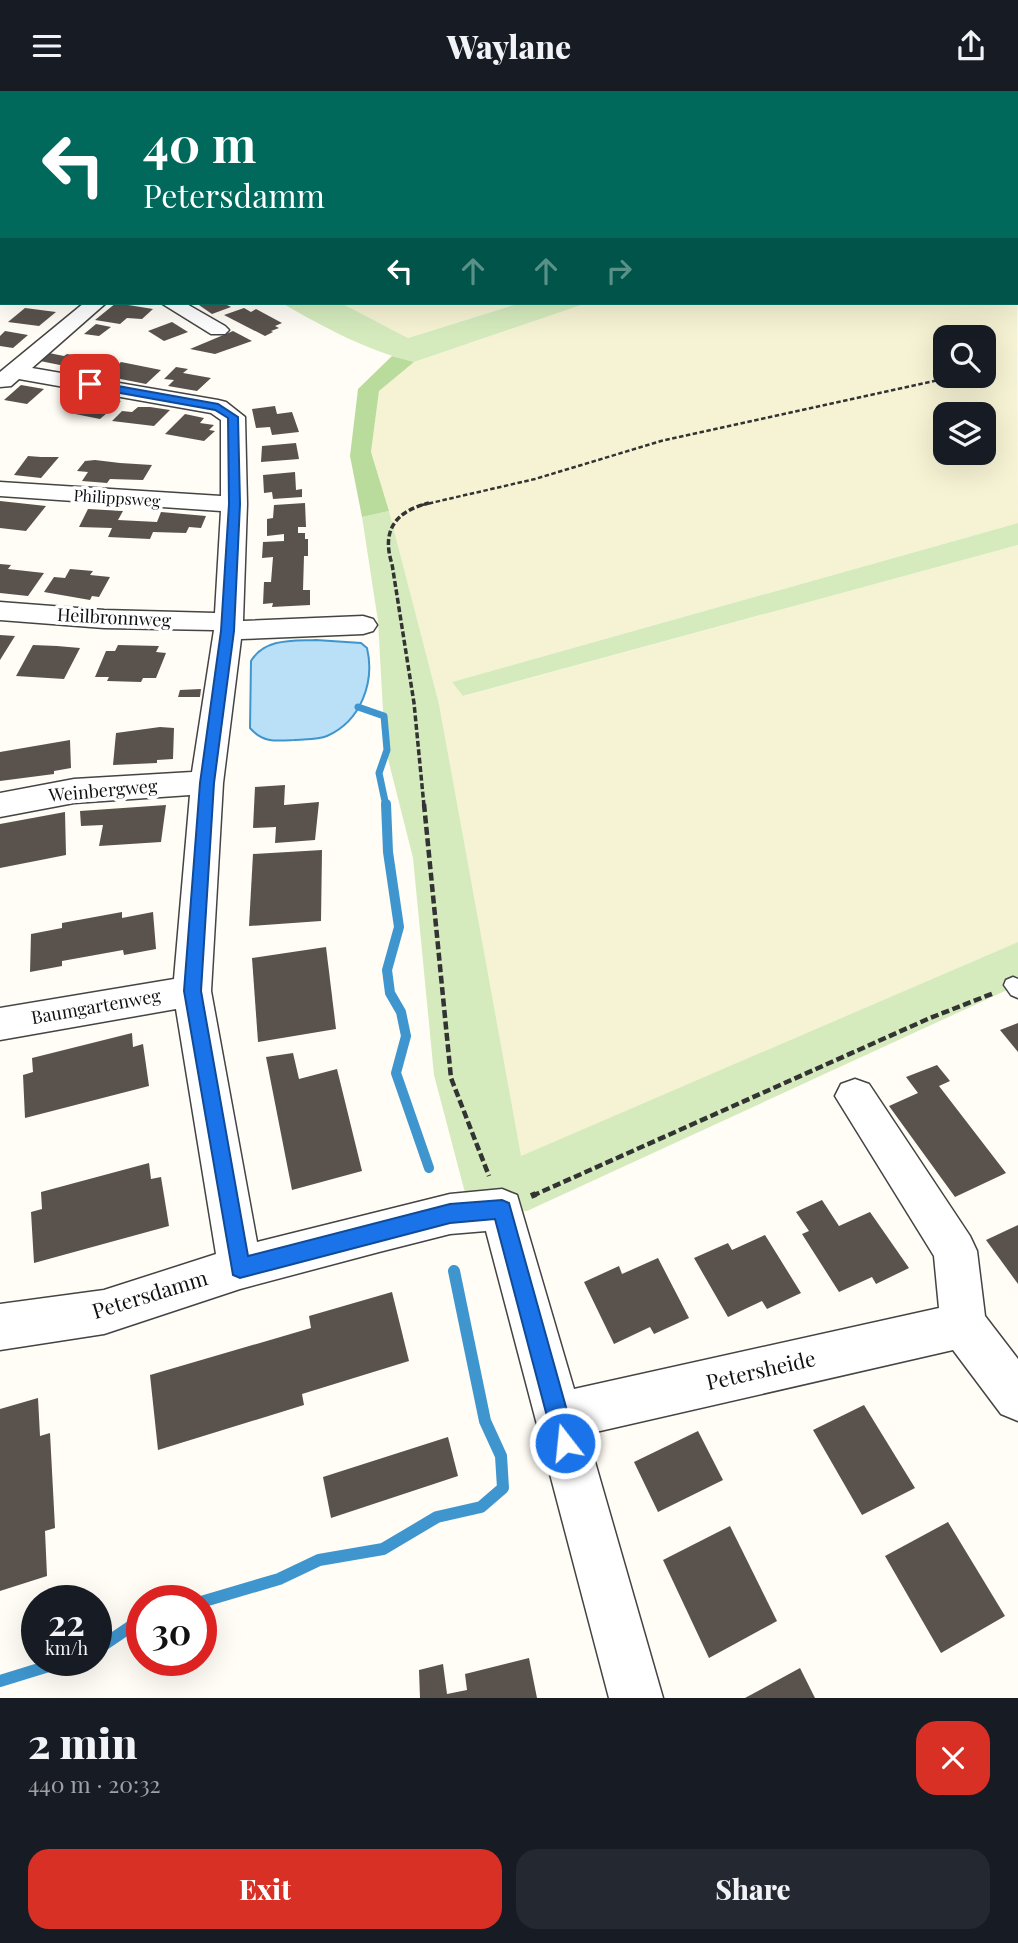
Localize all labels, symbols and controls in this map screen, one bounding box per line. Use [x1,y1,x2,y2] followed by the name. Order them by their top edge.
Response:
[447,24,571,67] text: Waylane
[28,27,66,65] icon: menu
[952,27,990,65] icon: share
[143,110,256,175] text: 40 m
[28,119,119,210] icon: left
[143,173,325,216] text: Petersdamm
[381,252,419,290] icon: left
[454,252,492,290] icon: ahead
[527,252,565,290] icon: ahead
[600,252,638,290] icon: right
[933,325,996,465] map controls
[933,325,996,388] button: search
[60,354,120,414] pin
[71,365,109,403] icon: arrive
[933,402,996,465] button: layers
[73,484,162,511] street label: Philippsweg
[56,602,172,632] street label: Heilbronnweg
[47,773,159,807] street label: Weinbergweg
[29,983,163,1029] street label: Baumgartenweg
[88,1262,211,1324] street label: Petersdamm
[703,1343,818,1395] street label: Petersheide
[528,1406,602,1480] position arrow
[126,1585,217,1676] speed limit sign: 30
[48,1598,85,1645] text: 22
[45,1636,88,1660] text: km/h
[28,1714,137,1770] text: 2 min
[916,1721,990,1795] button: close
[28,1768,161,1799] text: 440 m · 20:32
[28,1849,502,1929] button: Exit
[516,1849,990,1929] button: Share

